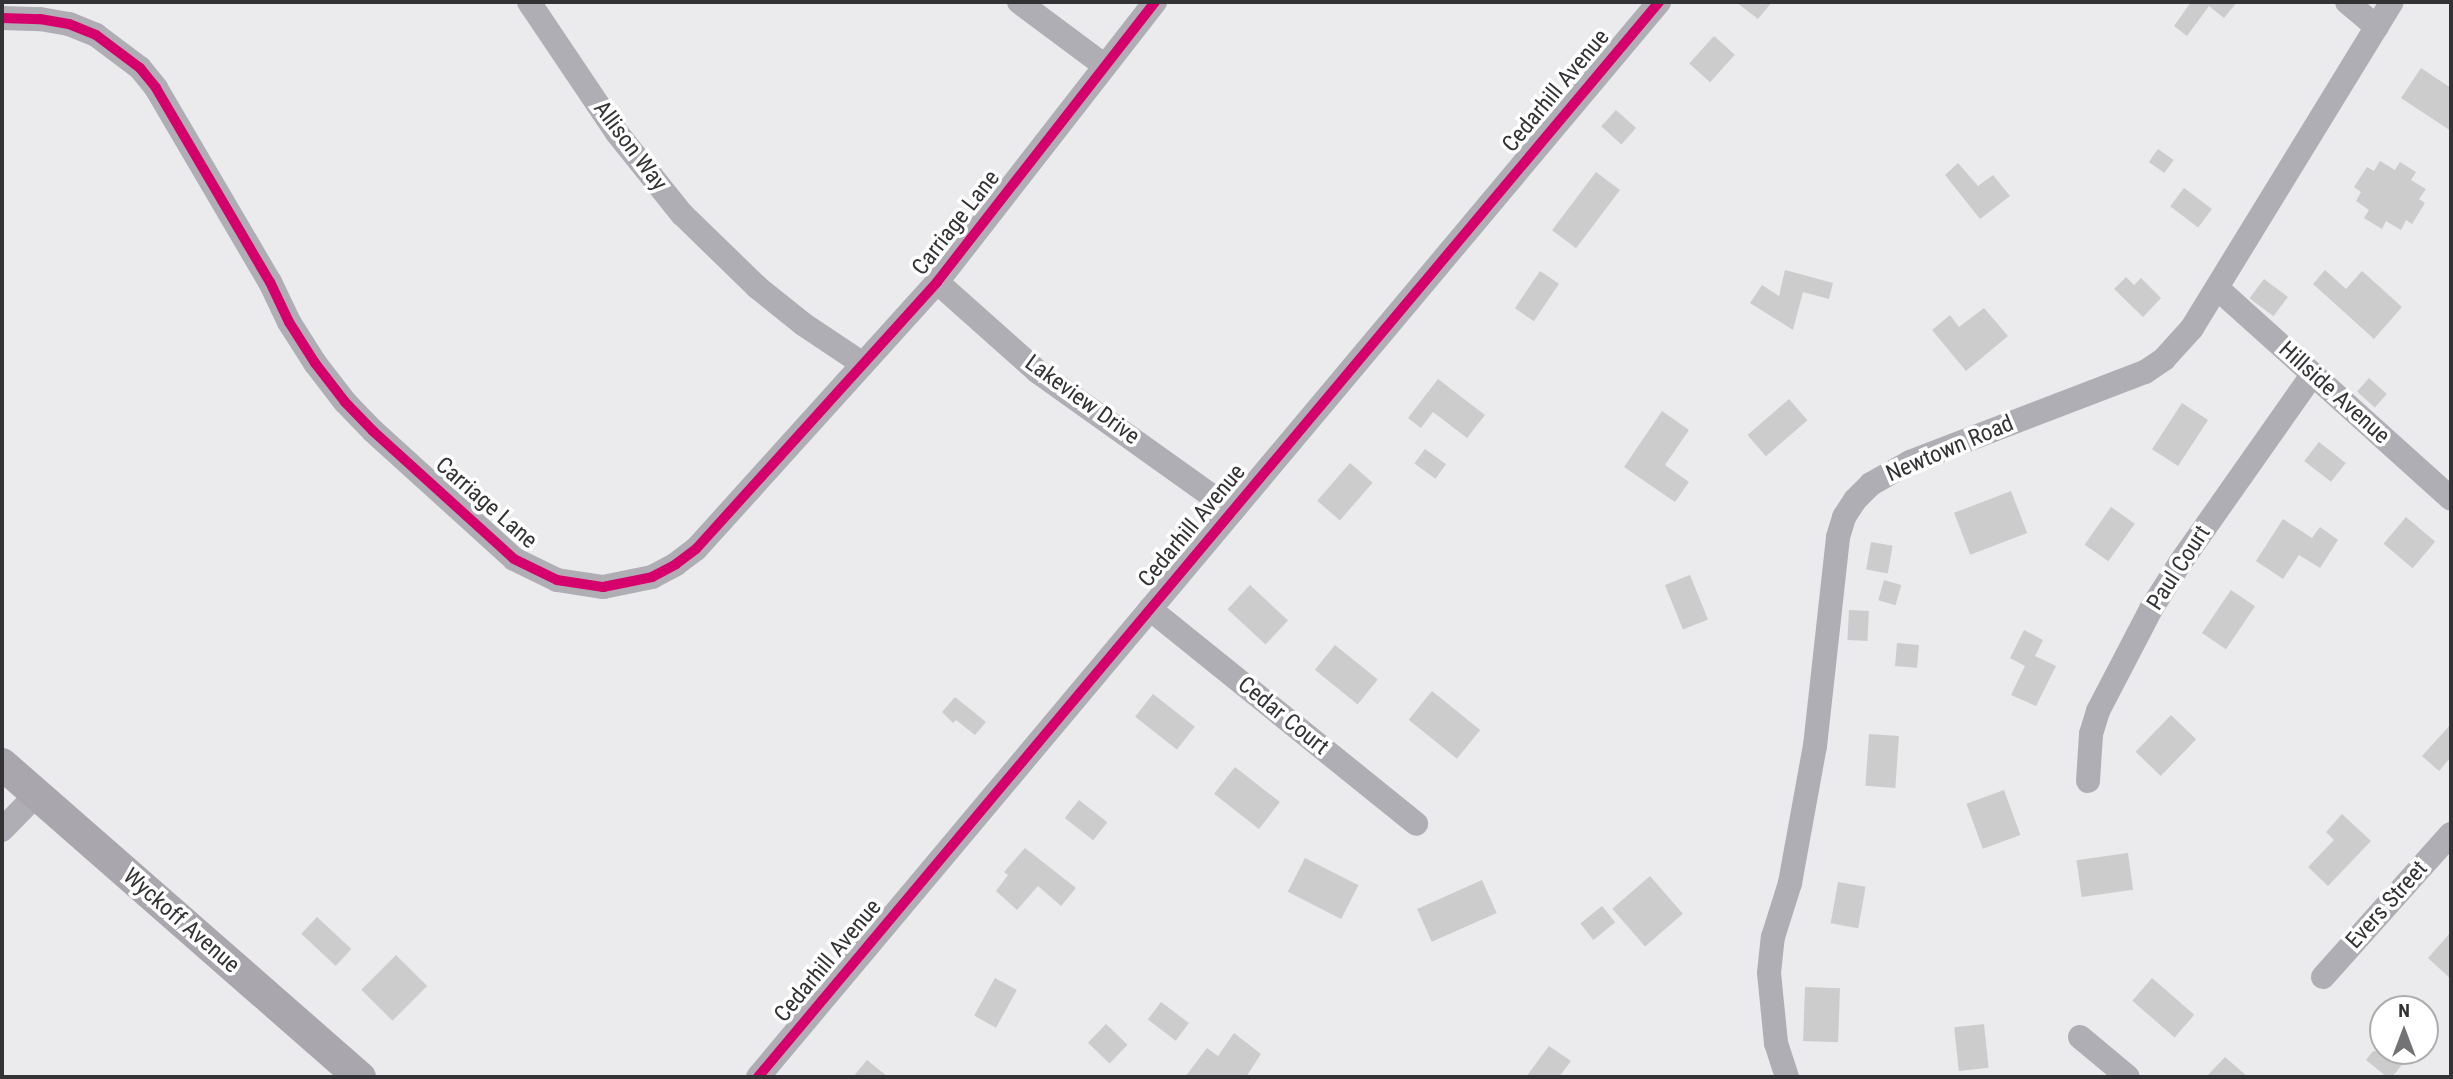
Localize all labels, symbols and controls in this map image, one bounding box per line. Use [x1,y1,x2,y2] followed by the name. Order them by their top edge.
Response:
[1497,24,1615,158] street label: Cedarhill Avenue
[587,96,673,196] street label: Allison Way
[906,165,1006,281] street label: Carriage Lane
[2273,336,2395,450] street label: Hillside Avenue
[1019,349,1145,451] street label: Lakeview Drive
[1882,410,2018,488] street label: Newtown Road
[430,451,542,555] street label: Carriage Lane
[1133,459,1251,593] street label: Cedarhill Avenue
[2141,520,2217,616] street label: Paul Court
[1232,671,1334,761] street label: Cedar Court
[2341,856,2433,954] street label: Evers Street
[117,863,245,979] street label: Wyckoff Avenue
[769,894,887,1028] street label: Cedarhill Avenue
[2369,995,2439,1065] north arrow
[2398,999,2410,1022] text: N

